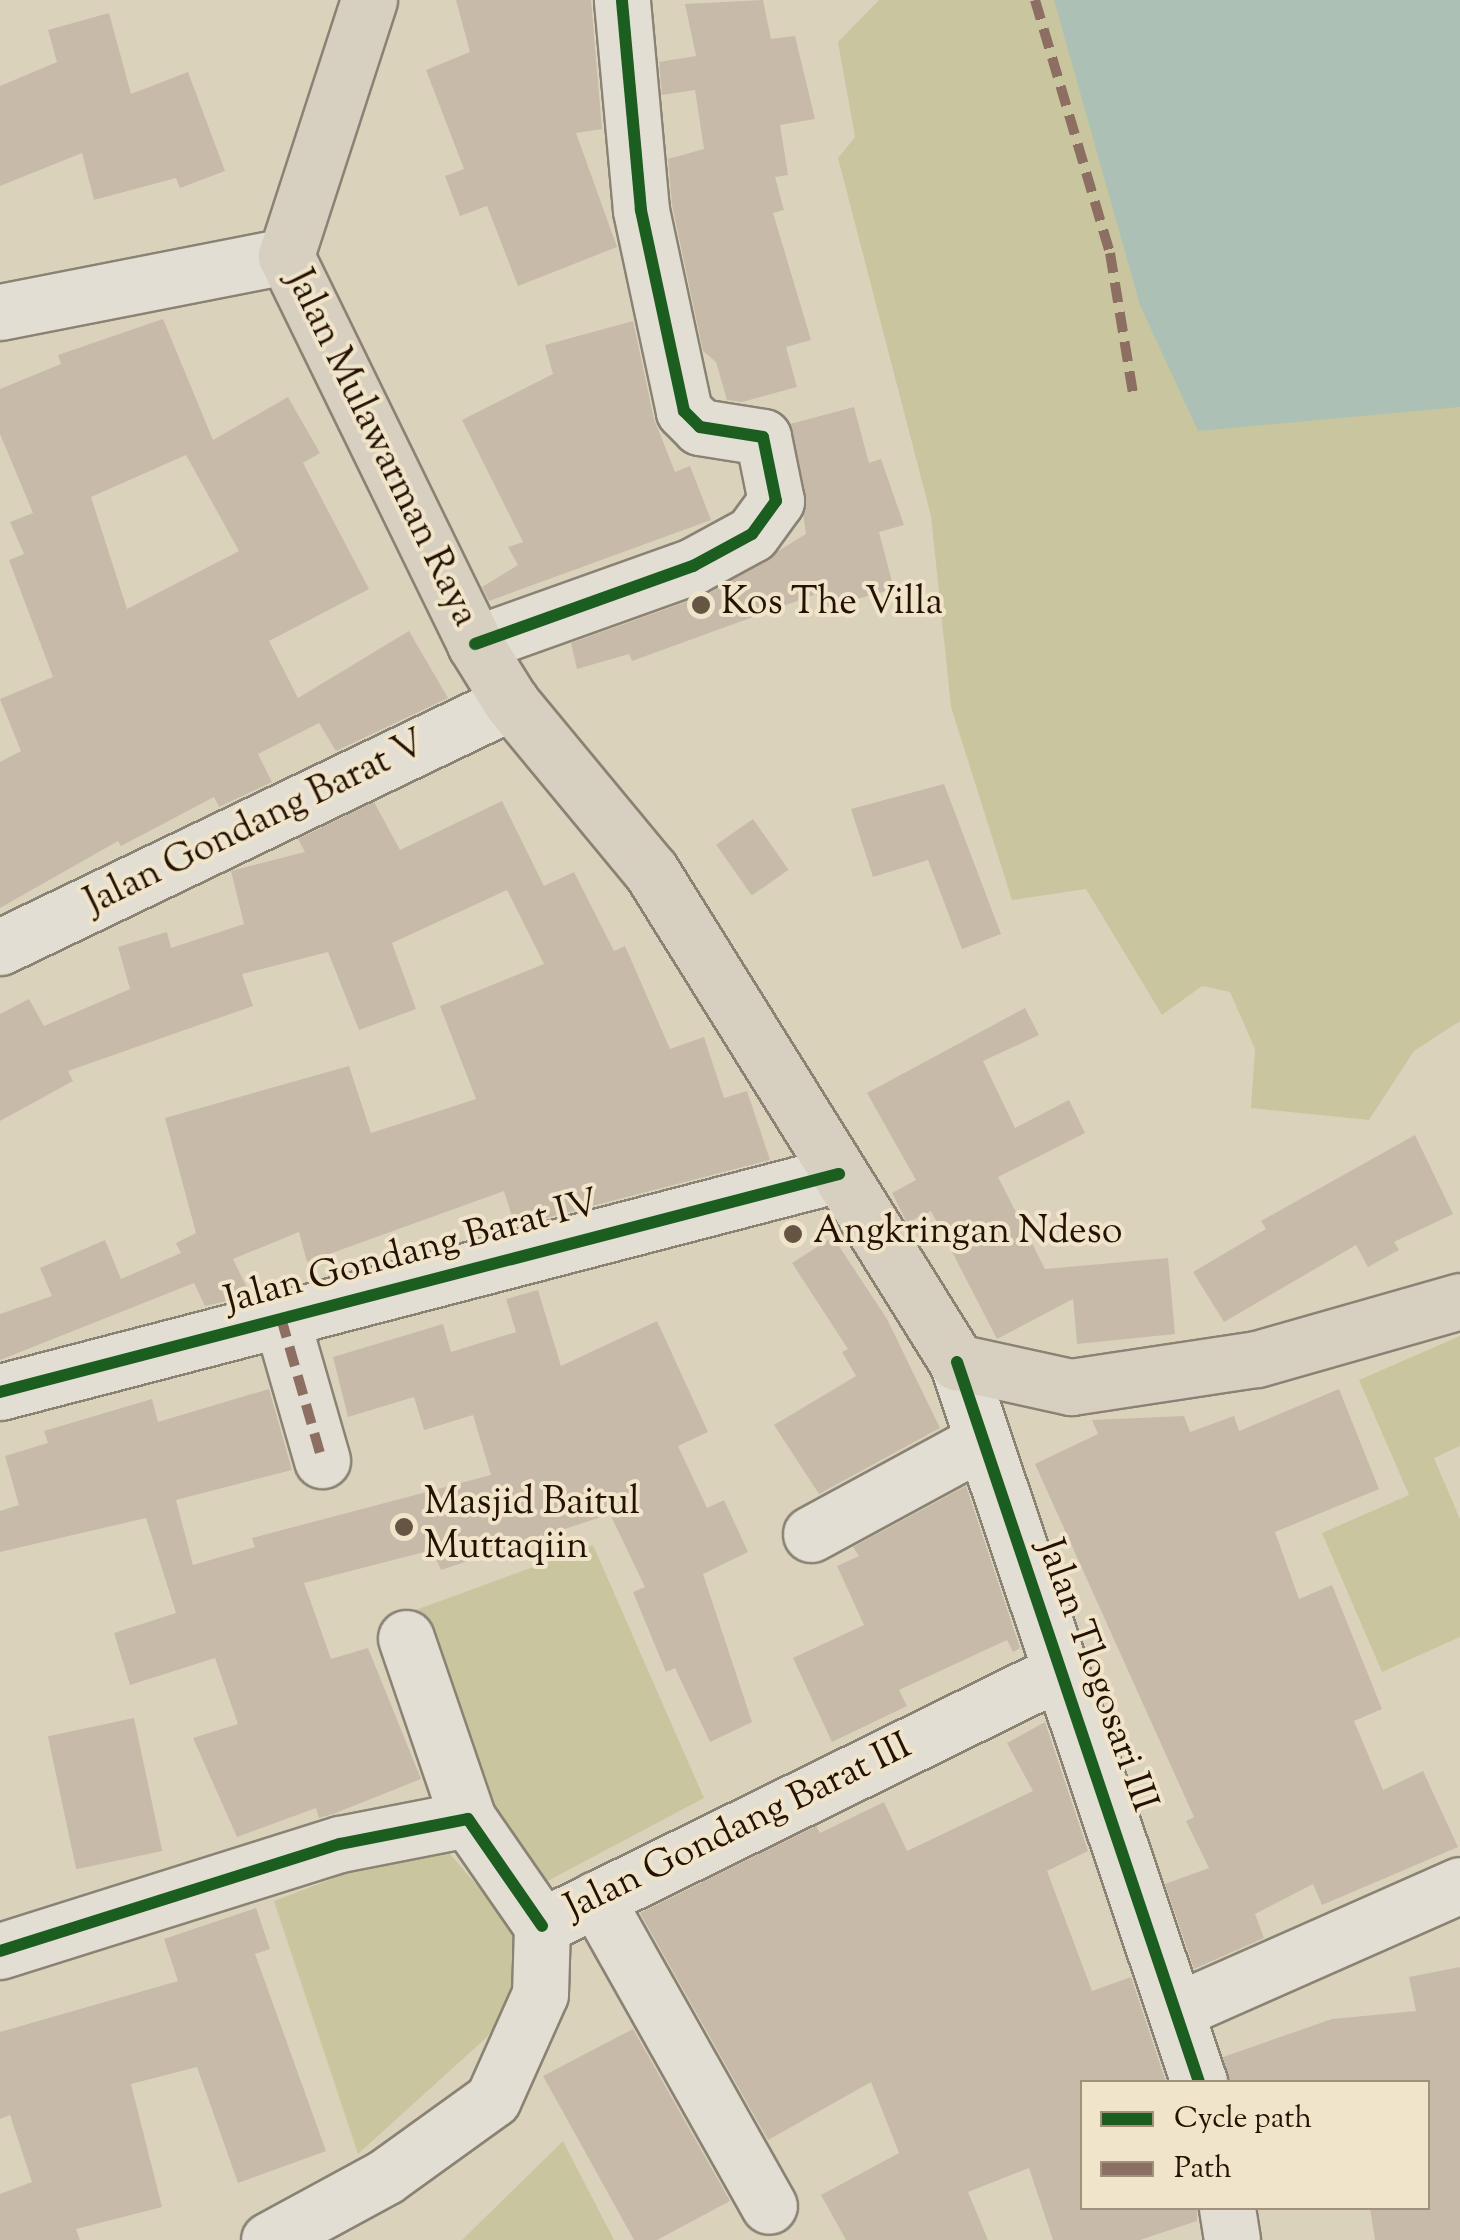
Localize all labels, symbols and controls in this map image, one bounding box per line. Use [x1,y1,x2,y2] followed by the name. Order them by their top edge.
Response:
[274,263,486,635] street label: Jalan Mulawarman Raya
[721,582,943,628] place label: Kos The Villa
[690,594,712,616] marker: Kos The Villa
[78,723,434,927] street label: Jalan Gondang Barat V
[220,1182,604,1326] street label: Jalan Gondang Barat IV
[813,1211,1123,1257] place label: Angkringan Ndeso
[782,1223,804,1245] marker: Angkringan Ndeso
[424,1482,640,1572] place label: Masjid Baitul Muttaqiin
[393,1516,415,1538] marker: Masjid Baitul Muttaqiin
[1025,1534,1165,1818] street label: Jalan Tlogosari III
[558,1725,920,1933] street label: Jalan Gondang Barat III
[1080,2080,1430,2210] legend
[1174,2098,1312,2141] text: Cycle path
[1174,2148,1232,2191] text: Path

